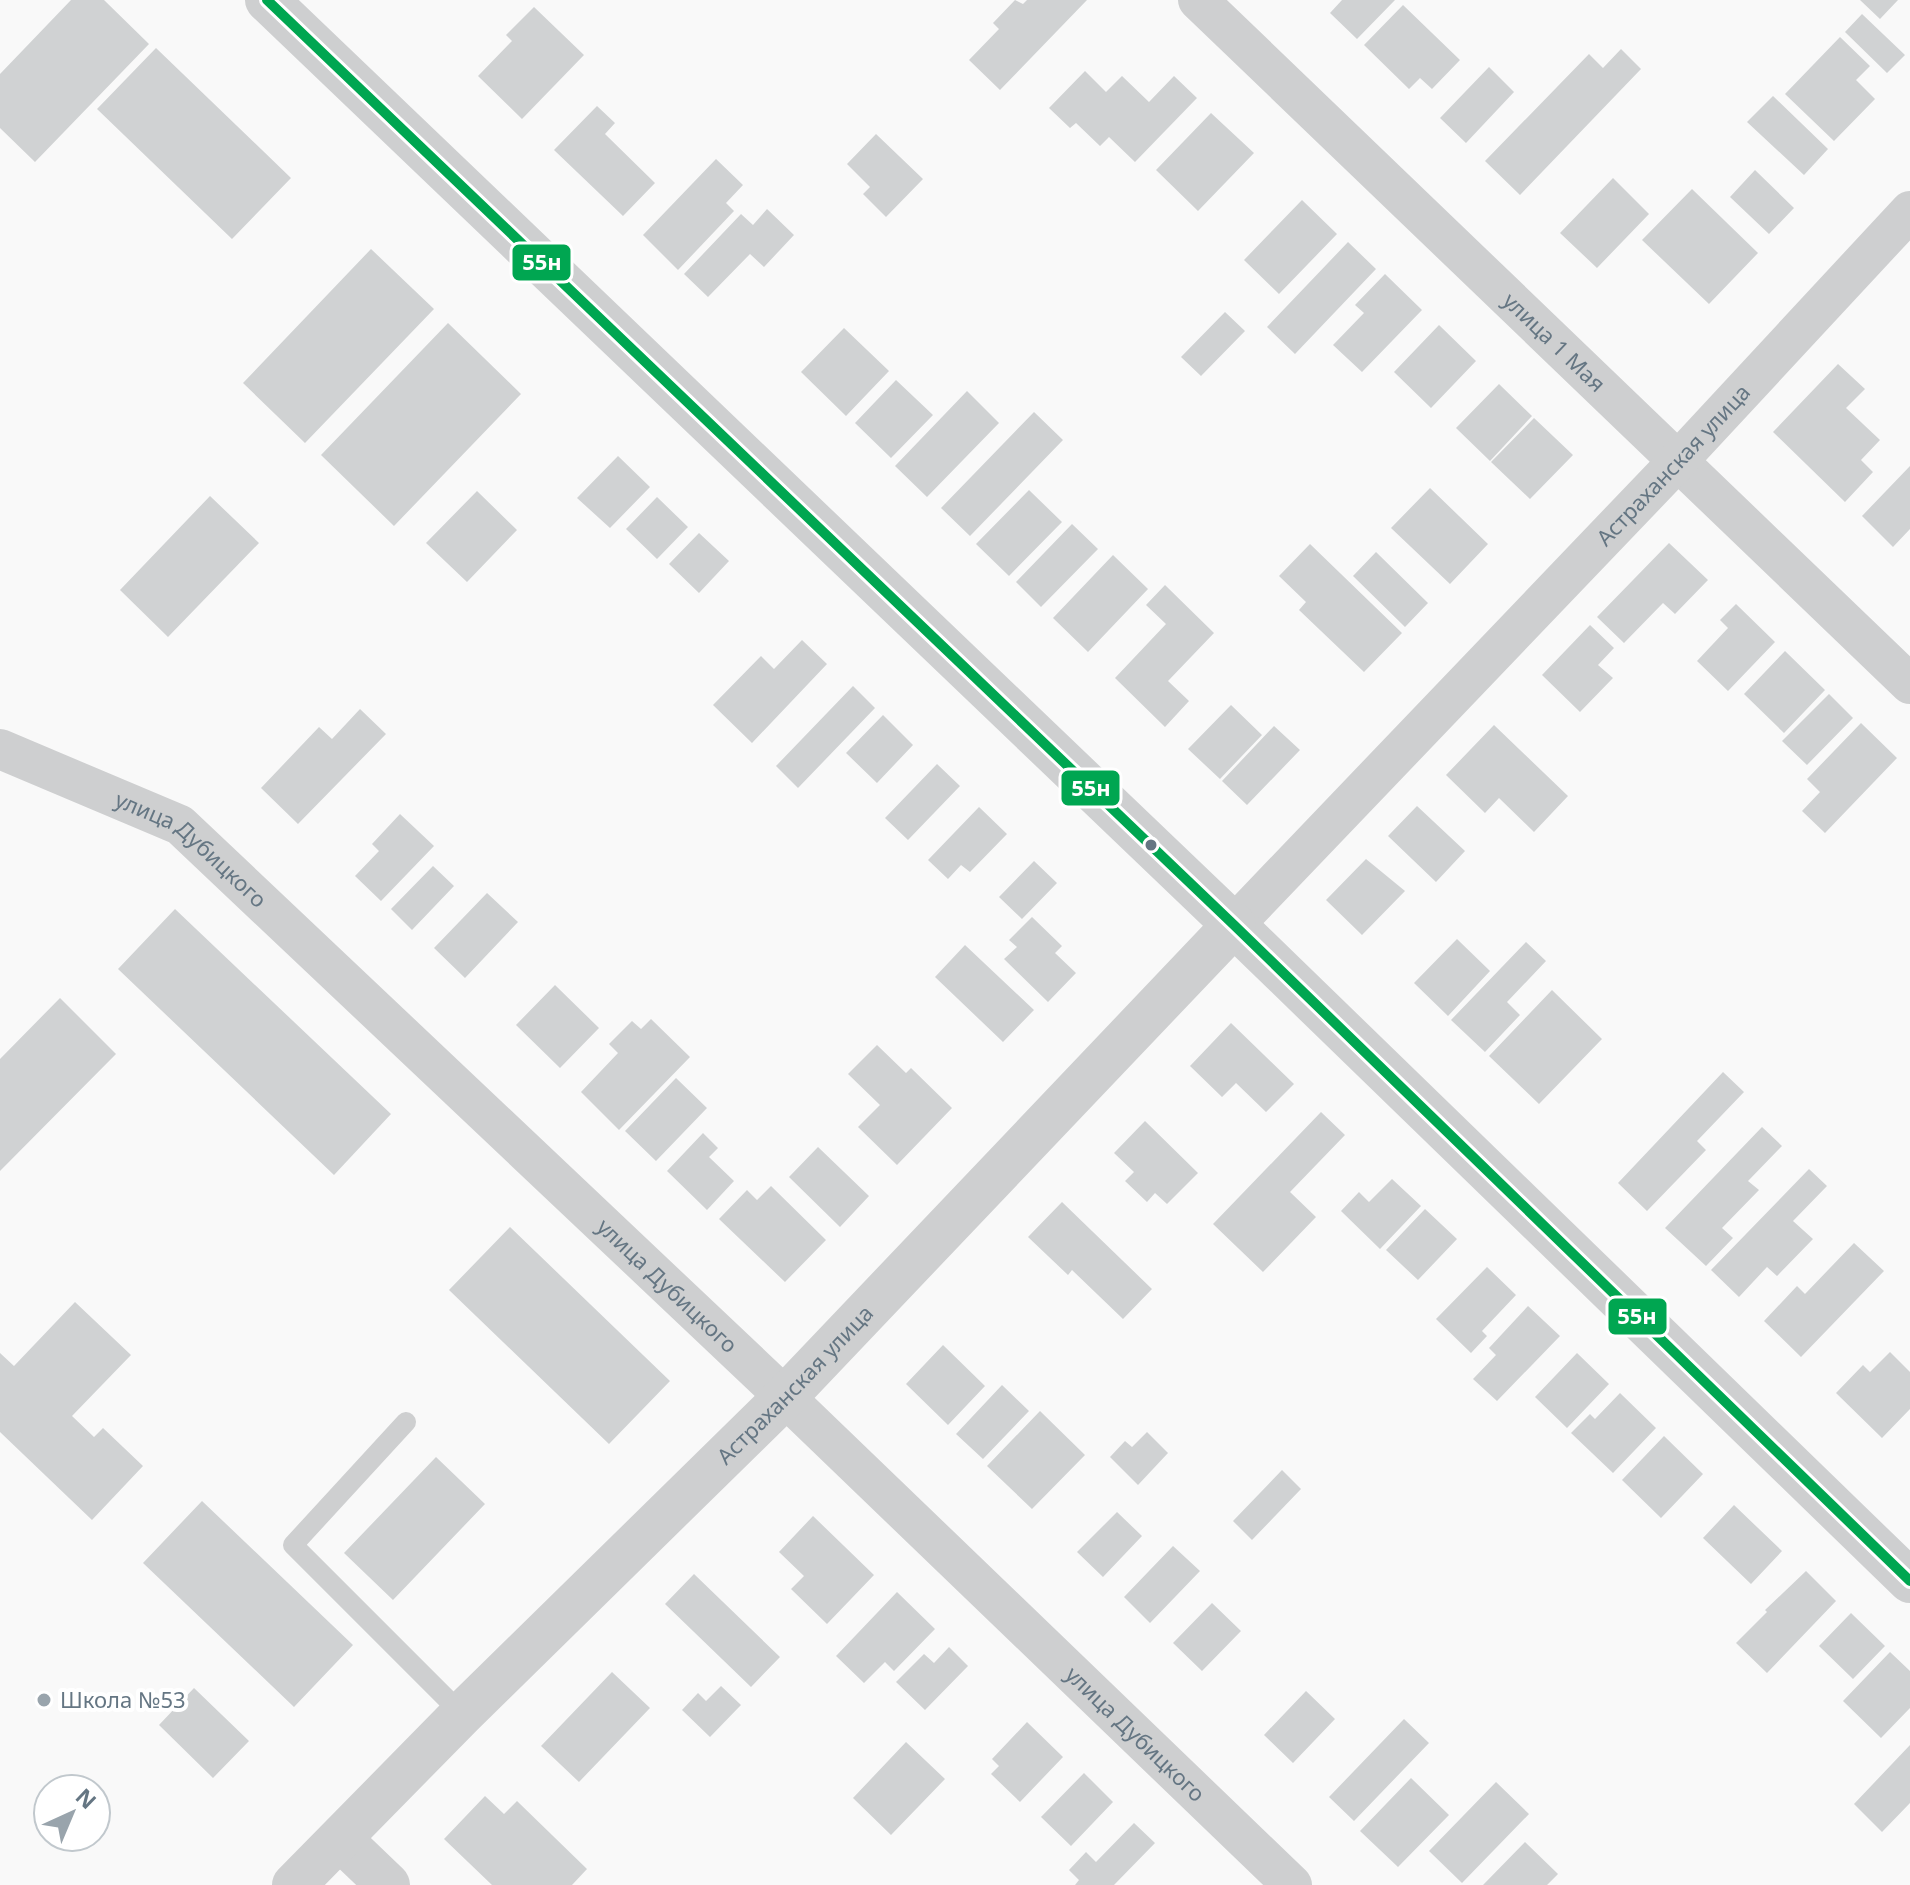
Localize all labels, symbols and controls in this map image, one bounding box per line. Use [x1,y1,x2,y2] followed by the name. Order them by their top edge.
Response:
[511,243,572,282] line badge: 55н
[522,246,562,276] text: 55н
[1497,285,1613,398] street label: улица 1 Мая
[1589,377,1756,552] street label: Астраханская улица
[1060,769,1121,807] line badge: 55н
[1071,772,1111,802] text: 55н
[111,783,274,914] street label: улица Дубицкого
[1143,837,1159,853] unlabelled marker
[591,1211,745,1359] street label: улица Дубицкого
[1607,1297,1668,1336] line badge: 55н
[709,1298,879,1470] street label: Астраханская улица
[1617,1300,1657,1330] text: 55н
[1059,1659,1212,1808] street label: улица Дубицкого
[60,1684,186,1714] place label: Школа №53
[35,1691,53,1709] marker: Школа №53
[32,1773,112,1853] north arrow
[70,1781,103,1815] text: N

